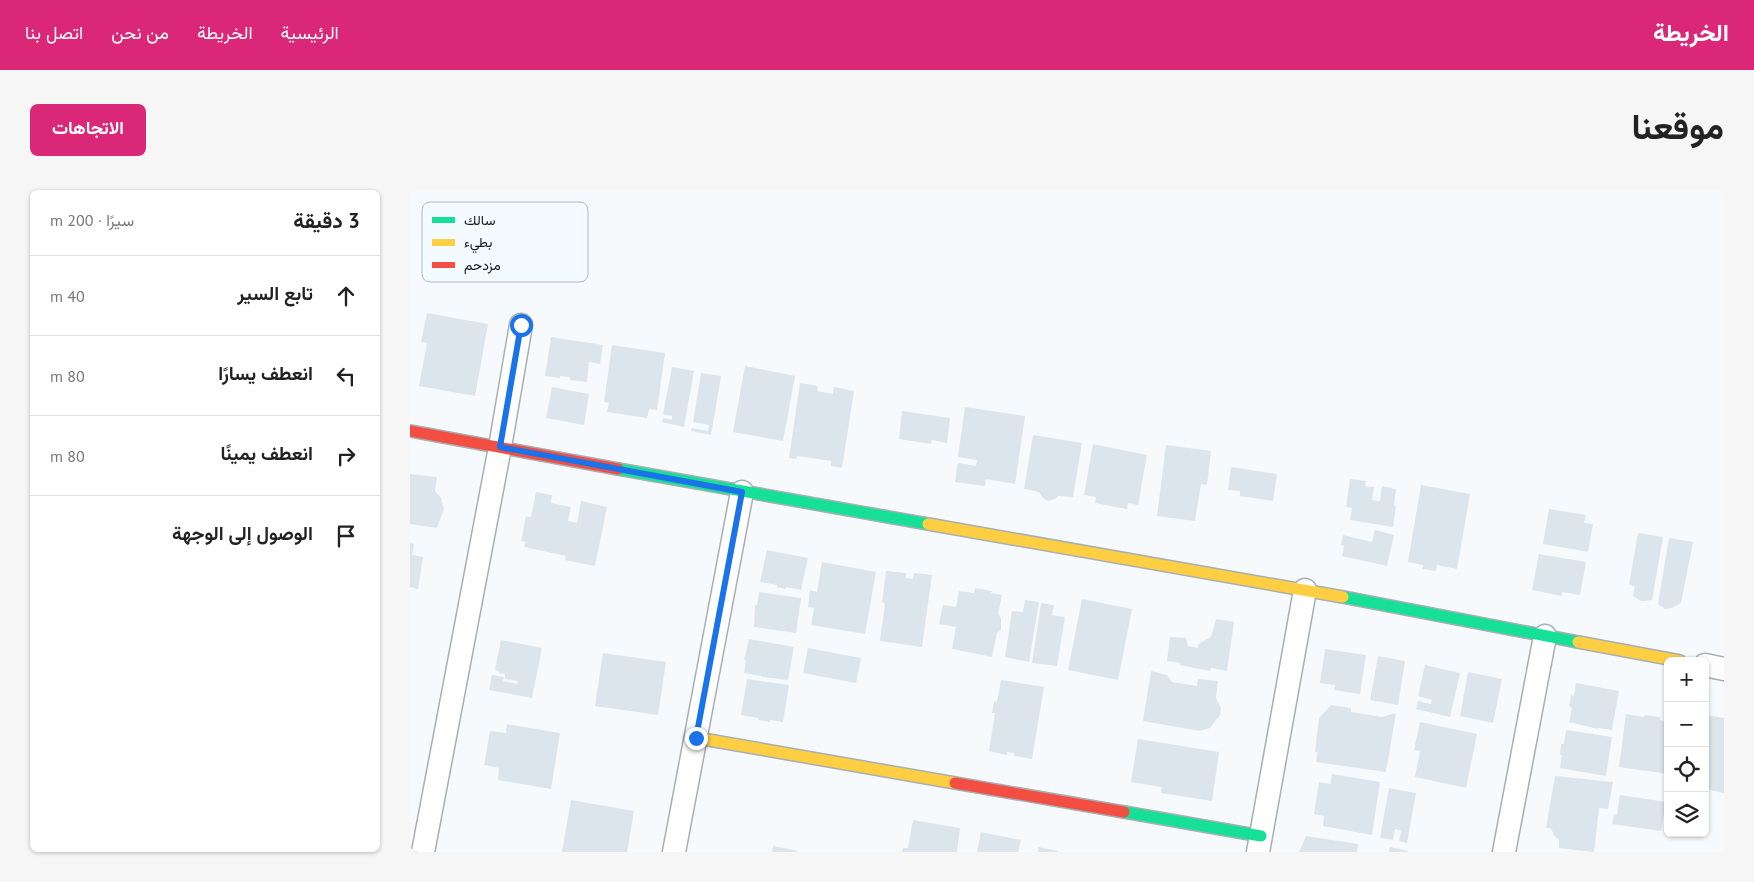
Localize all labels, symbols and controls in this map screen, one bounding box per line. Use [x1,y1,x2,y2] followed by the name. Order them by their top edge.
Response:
[1653,17,1729,48] text: الخريطة
[25,21,83,44] text: اتصل بنا
[111,21,169,44] text: من نحن
[197,21,253,44] text: الخريطة
[281,21,339,44] text: الرئيسية
[1631,103,1724,149] text: موقعنا
[30,104,146,156] button: الاتجاهات
[422,202,588,282] legend
[293,207,360,234] text: 3 دقيقة
[50,210,134,230] text: سيرًا · 200 m
[464,211,495,229] text: سالك
[464,233,492,254] text: بطيء
[464,256,501,274] text: مزدحم
[237,281,313,305] text: تابع السير
[332,282,360,310] icon: ahead
[50,286,85,306] text: 40 m
[510,314,533,337] route start
[218,361,313,385] text: انعطف يسارًا
[332,362,360,390] icon: left
[50,366,85,386] text: 80 m
[221,441,313,465] text: انعطف يمينًا
[332,442,360,470] icon: right
[50,446,85,466] text: 80 m
[172,521,313,545] text: الوصول إلى الوجهة
[332,522,360,550] icon: arrive
[1664,657,1709,837] map controls
[1664,657,1709,702] button: +
[1664,702,1709,747] button: −
[685,727,708,750] route end
[1664,747,1709,792] button: locate
[1664,792,1709,837] button: layers

